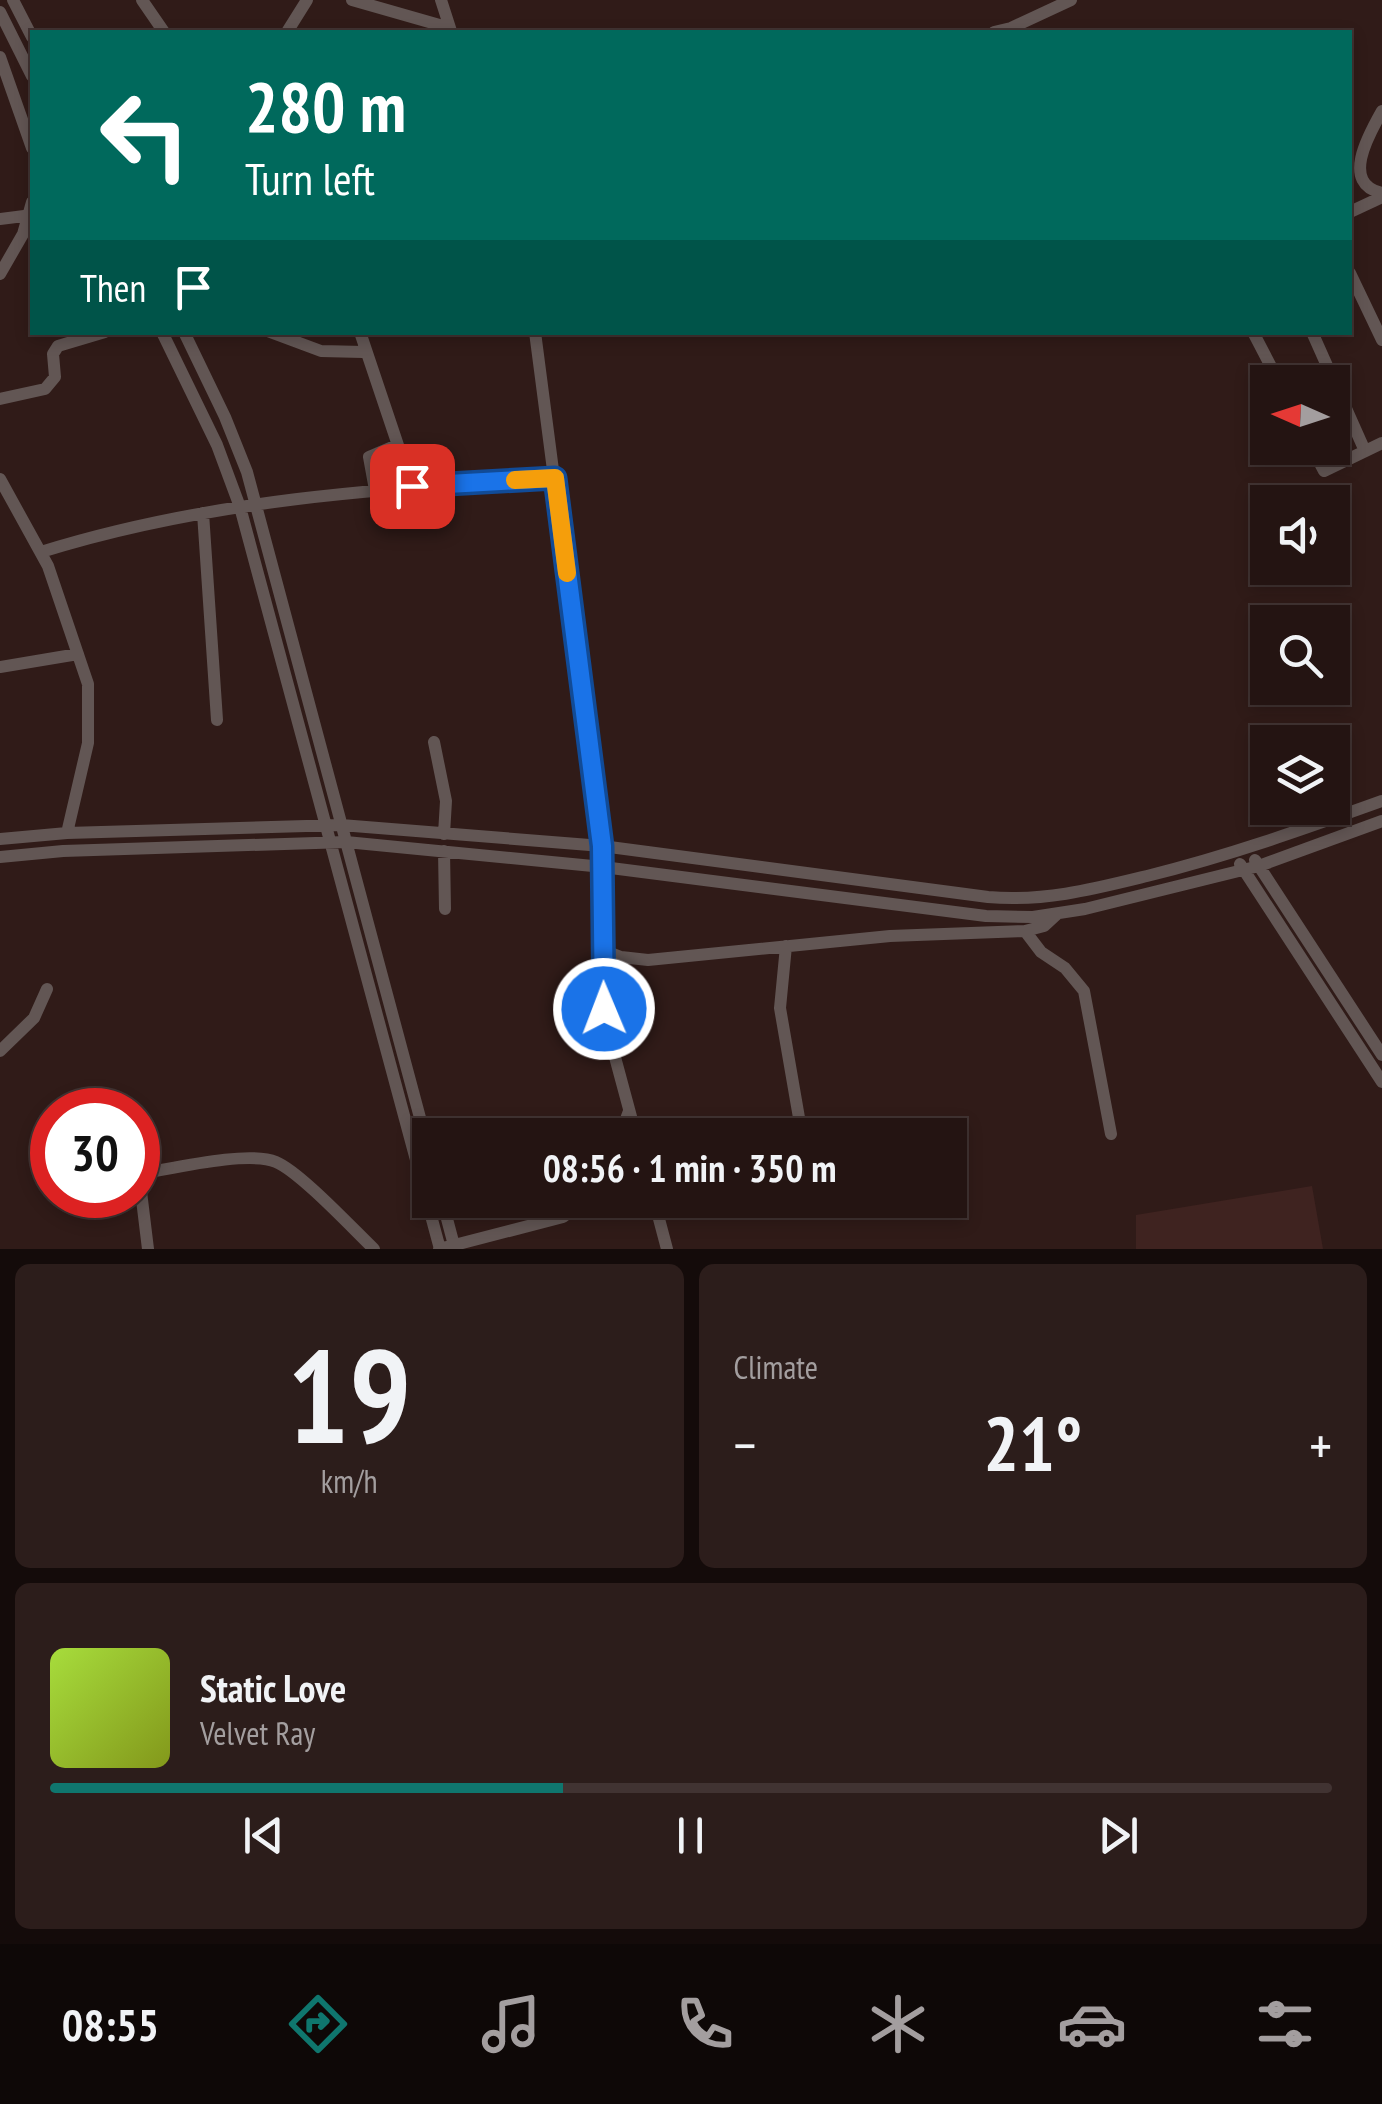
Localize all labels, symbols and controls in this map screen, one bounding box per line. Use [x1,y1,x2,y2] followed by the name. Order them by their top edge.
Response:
[245,61,406,151] text: 280 m
[80,70,210,200] icon: left
[245,149,375,207] text: Turn left
[166,260,221,315] icon: arrive
[80,263,146,312] text: Then
[1250,365,1350,465] north arrow
[1250,365,1350,825] map controls
[370,444,455,529] pin
[385,459,440,514] icon: arrive
[1250,485,1350,585] button: sound
[1250,605,1350,705] button: search
[1250,725,1350,825] button: layers
[552,957,656,1061] position arrow
[30,1088,160,1218] speed limit sign: 30
[543,1143,836,1192] text: 08:56 · 1 min · 350 m
[287,1311,411,1479] text: 19
[734,1346,818,1388] text: Climate
[983,1395,1082,1492] text: 21°
[734,1409,756,1480] text: −
[1309,1409,1332,1480] text: +
[321,1460,378,1502] text: km/h
[200,1663,346,1712] text: Static Love
[200,1712,315,1754] text: Velvet Ray
[236,1808,291,1863] icon: previous
[663,1808,718,1863] icon: pause
[1091,1808,1146,1863] icon: next
[283,1989,353,2059] icon: directions
[476,1989,546,2059] icon: music
[670,1989,740,2059] icon: phone
[863,1989,933,2059] icon: climate
[1057,1989,1127,2059] icon: car
[1250,1989,1320,2059] icon: filters
[62,1995,159,2053] text: 08:55

